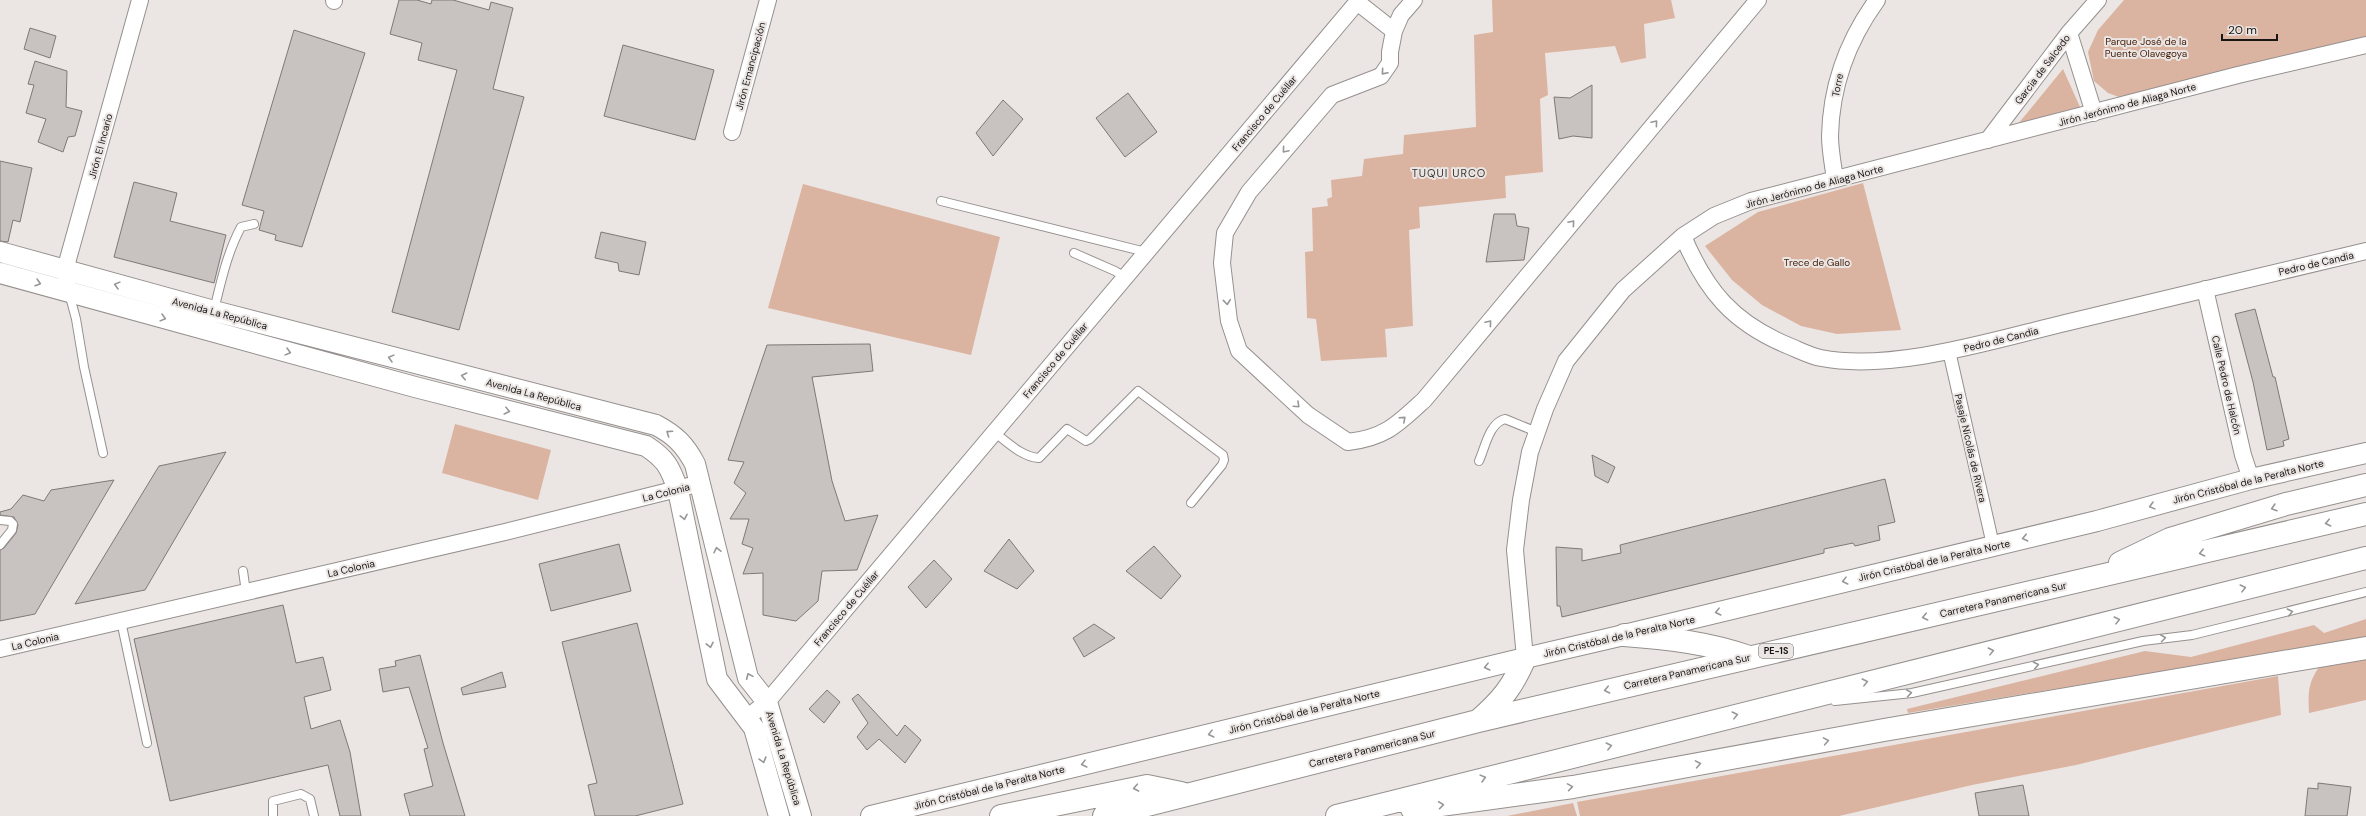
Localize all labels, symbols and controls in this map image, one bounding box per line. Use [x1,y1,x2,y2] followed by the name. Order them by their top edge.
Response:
[2222,16,2277,42] scale bar
[732,20,769,112] street label: Jirón Emancipación
[2228,22,2257,38] text: 20 m
[2012,32,2073,107] street label: Garcia de Salcedo
[2105,35,2187,60] park label: Parque José de la Puente Olavegoya
[1381,67,1388,74] one-way arrow
[1829,72,1846,98] street label: Torre
[1229,73,1300,154] street label: Francisco de Cuéllar
[2057,80,2198,129] street label: Jirón Jerónimo de Aliaga Norte
[86,112,115,180] street label: Jirón El Incario
[1651,120,1658,127] one-way arrow
[1283,146,1290,153] one-way arrow
[1744,162,1885,211] street label: Jirón Jerónimo de Aliaga Norte
[1412,166,1486,180] district label: TUQUI URCO
[1568,220,1575,227] one-way arrow
[2277,249,2355,278] street label: Pedro de Candia
[1784,256,1850,269] park label: Trece de Gallo
[34,278,41,287] one-way arrow
[113,281,120,290] one-way arrow
[171,295,269,332] street label: Avenida La República
[1222,299,1231,305] one-way arrow
[159,313,166,322] one-way arrow
[1020,320,1091,401] street label: Francisco de Cuéllar
[1484,320,1491,327] one-way arrow
[1962,324,2040,355] street label: Pedro de Candia
[2209,334,2244,436] street label: Calle Pedro de Halcón
[284,347,291,356] one-way arrow
[388,354,394,362] one-way arrow
[461,372,467,380] one-way arrow
[485,376,583,413] street label: Avenida La República
[1952,392,1989,504] street label: Pasaje Nicolás de Rivera
[1292,400,1300,408] one-way arrow
[504,406,510,414] one-way arrow
[1398,417,1405,424] one-way arrow
[667,431,674,438] one-way arrow
[2171,456,2325,507] street label: Jirón Cristóbal de la Peralta Norte
[641,480,691,505] street label: La Colonia
[2148,501,2155,510] one-way arrow
[2270,503,2277,512] one-way arrow
[679,514,687,521] one-way arrow
[2325,519,2331,527] one-way arrow
[2022,533,2029,541] one-way arrow
[1857,537,2011,584] street label: Jirón Cristóbal de la Peralta Norte
[713,547,721,554] one-way arrow
[2198,549,2205,557] one-way arrow
[326,557,376,580] street label: La Colonia
[811,568,882,649] street label: Francisco de Cuéllar
[1841,576,1848,585] one-way arrow
[1938,578,2068,620] street label: Carretera Panamericana Sur
[2239,584,2246,593] one-way arrow
[1715,607,1722,616] one-way arrow
[2287,608,2293,616] one-way arrow
[1542,613,1696,660] street label: Jirón Cristóbal de la Peralta Norte
[1922,613,1928,621] one-way arrow
[2114,616,2120,624] one-way arrow
[10,630,60,653] street label: La Colonia
[2160,634,2166,643] one-way arrow
[705,642,713,648] one-way arrow
[1759,644,1793,658] road number: PE-1S
[1987,647,1994,656] one-way arrow
[1622,650,1752,692] street label: Carretera Panamericana Sur
[2032,661,2039,670] one-way arrow
[1484,662,1490,670] one-way arrow
[745,673,753,680] one-way arrow
[1861,679,1868,687] one-way arrow
[1227,686,1381,737] street label: Jirón Cristóbal de la Peralta Norte
[1604,686,1610,694] one-way arrow
[1906,689,1912,698] one-way arrow
[763,709,804,807] street label: Avenida La República
[1732,711,1738,719] one-way arrow
[1308,726,1437,770] street label: Carretera Panamericana Sur
[1207,729,1214,737] one-way arrow
[1823,737,1829,746] one-way arrow
[1605,742,1612,751] one-way arrow
[758,756,767,763] one-way arrow
[1081,760,1088,768] one-way arrow
[1695,760,1701,769] one-way arrow
[912,762,1066,813] street label: Jirón Cristóbal de la Peralta Norte
[1479,774,1486,783] one-way arrow
[1567,783,1573,792] one-way arrow
[1133,784,1139,792] one-way arrow
[1438,801,1444,810] one-way arrow

